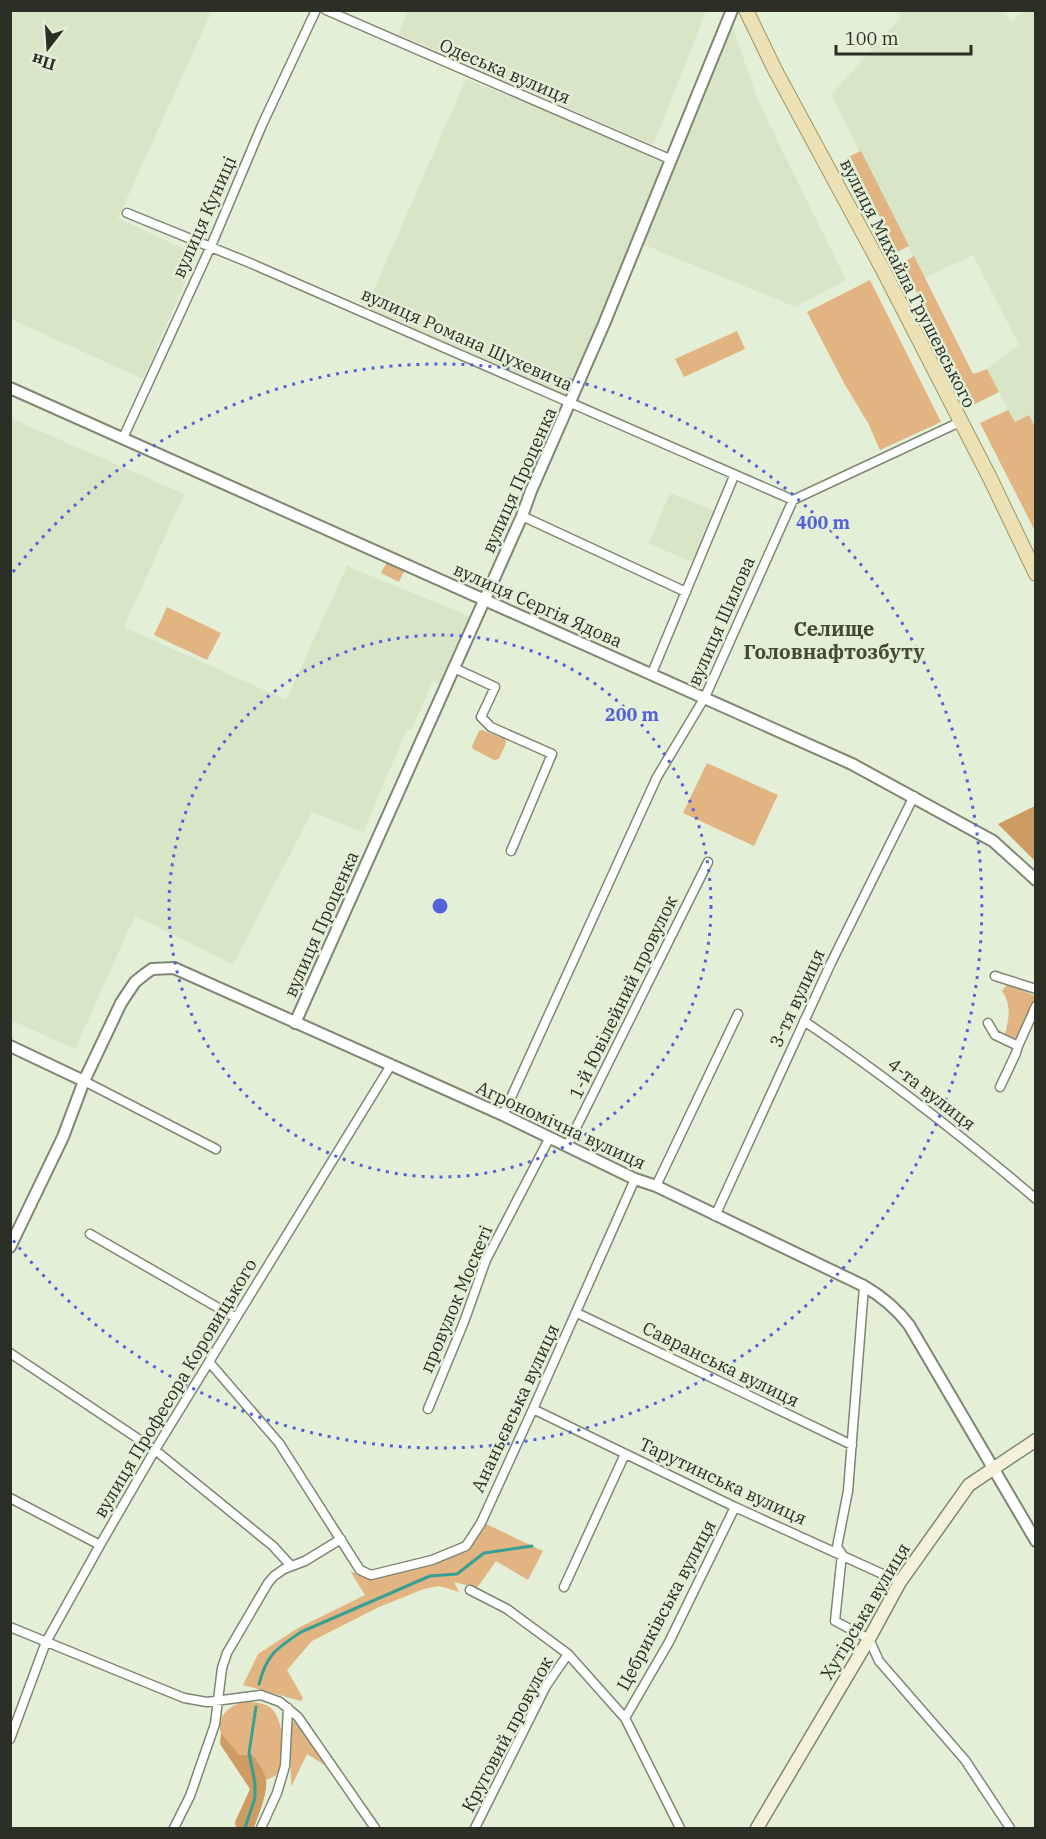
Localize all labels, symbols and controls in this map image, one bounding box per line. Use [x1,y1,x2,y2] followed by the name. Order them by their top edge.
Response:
[18,18,78,78] north arrow
[836,18,971,56] scale bar
[845,27,899,50] text: 100 m
[436,33,574,109] street label: Одеська вулиця
[29,49,58,75] text: Пн
[167,152,241,281] street label: вулиця Куниці
[835,155,981,411] street label: вулиця Михайла Грушевського
[358,282,576,396] street label: вулиця Романа Шухевича
[477,403,562,556] street label: вулиця Проценка
[796,511,851,534] text: 400 m
[682,553,760,689] street label: вулиця Шилова
[450,557,626,653] street label: вулиця Сергія Ядова
[743,615,925,665] district label: Селище Головнафтозбуту
[605,703,660,726] text: 200 m
[279,847,364,1000] street label: вулиця Проценка
[564,891,682,1102] street label: 1-й Ювілейний провулок
[430,896,450,916] centre of rings
[764,945,830,1051] street label: 3-тя вулиця
[883,1053,981,1135] street label: 4-та вулиця
[473,1076,649,1174] street label: Агрономічна вулиця
[415,1222,498,1376] street label: провулок Москеті
[88,1254,262,1522] street label: вулиця Професора Коровицького
[639,1316,803,1412] street label: Савранська вулиця
[466,1320,564,1496] street label: Ананьєвська вулиця
[636,1432,810,1530] street label: Тарутинська вулиця
[611,1516,721,1694] street label: Цебриківська вулиця
[815,1539,915,1683] street label: Хутірська вулиця
[456,1652,558,1816] street label: Круговий провулок

